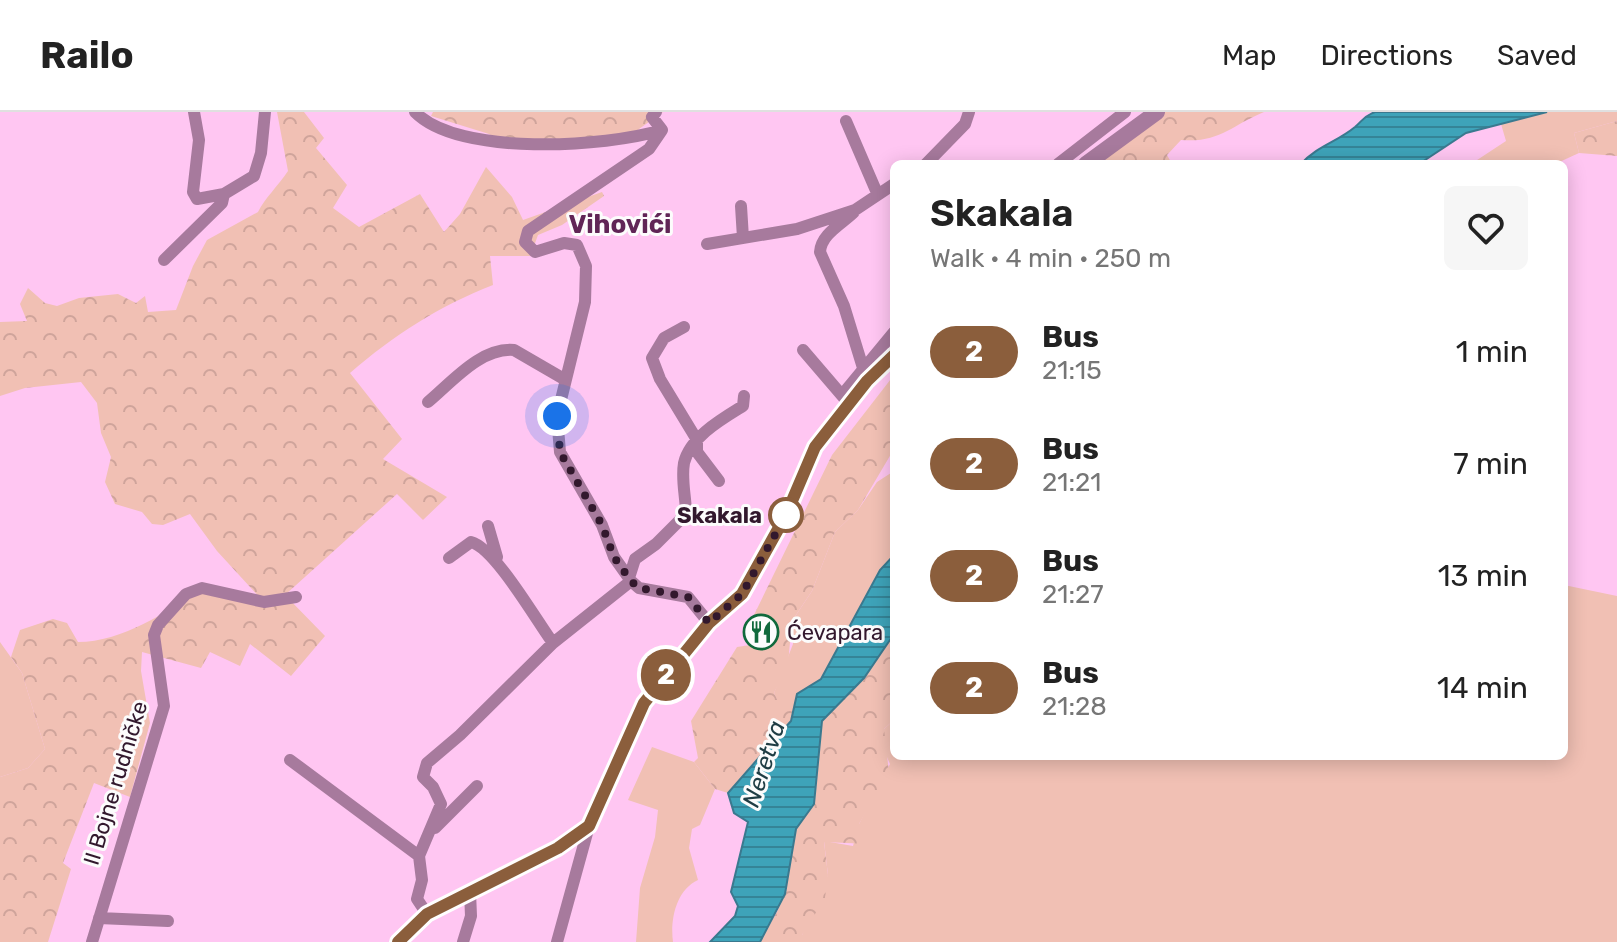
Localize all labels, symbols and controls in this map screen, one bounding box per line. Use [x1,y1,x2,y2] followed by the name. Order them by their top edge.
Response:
[40,32,134,78] text: Railo
[1222,39,1276,72] text: Map
[1320,39,1453,72] text: Directions
[1497,39,1577,72] text: Saved
[1444,186,1528,270] button: heart
[930,190,1074,236] text: Skakala
[568,209,672,240] district label: Vihovići
[930,243,1171,274] text: Walk · 4 min · 250 m
[1042,319,1099,355] text: Bus
[1456,334,1528,370] text: 1 min
[965,335,983,368] text: 2
[1042,355,1102,386] text: 21:15
[537,396,577,436] your location
[1042,431,1099,467] text: Bus
[1453,446,1528,482] text: 7 min
[965,447,983,480] text: 2
[1042,467,1101,498] text: 21:21
[769,498,803,532] marker: Skakala
[677,502,762,529] place label: Skakala
[1042,543,1099,579] text: Bus
[1438,558,1528,594] text: 13 min
[965,559,983,592] text: 2
[1042,579,1104,610] text: 21:27
[742,613,780,651] restaurant icon: Ćevapara
[787,619,883,646] place label: Ćevapara
[640,649,692,701] line badge: 2
[1042,655,1099,691] text: Bus
[657,658,675,691] text: 2
[1437,670,1528,706] text: 14 min
[965,671,983,704] text: 2
[1042,691,1107,722] text: 21:28
[78,698,153,868] street label: II Bojne rudničke
[737,717,791,811] water label: Neretva

